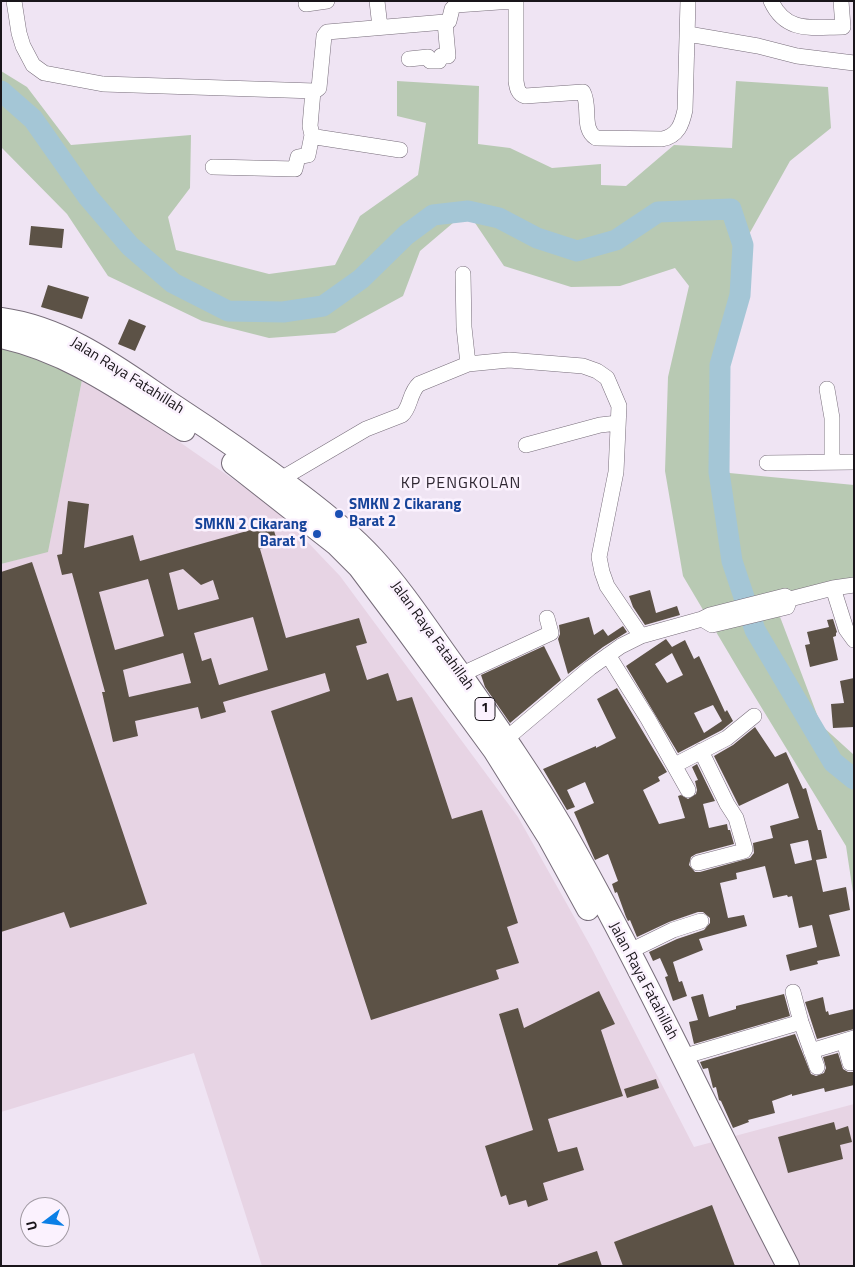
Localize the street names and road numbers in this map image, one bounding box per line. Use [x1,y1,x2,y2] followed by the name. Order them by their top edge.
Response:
[67,334,187,418] street label: Jalan Raya Fatahillah
[386,578,478,694] street label: Jalan Raya Fatahillah
[475,698,495,721] road number: 1
[604,919,682,1043] street label: Jalan Raya Fatahillah

